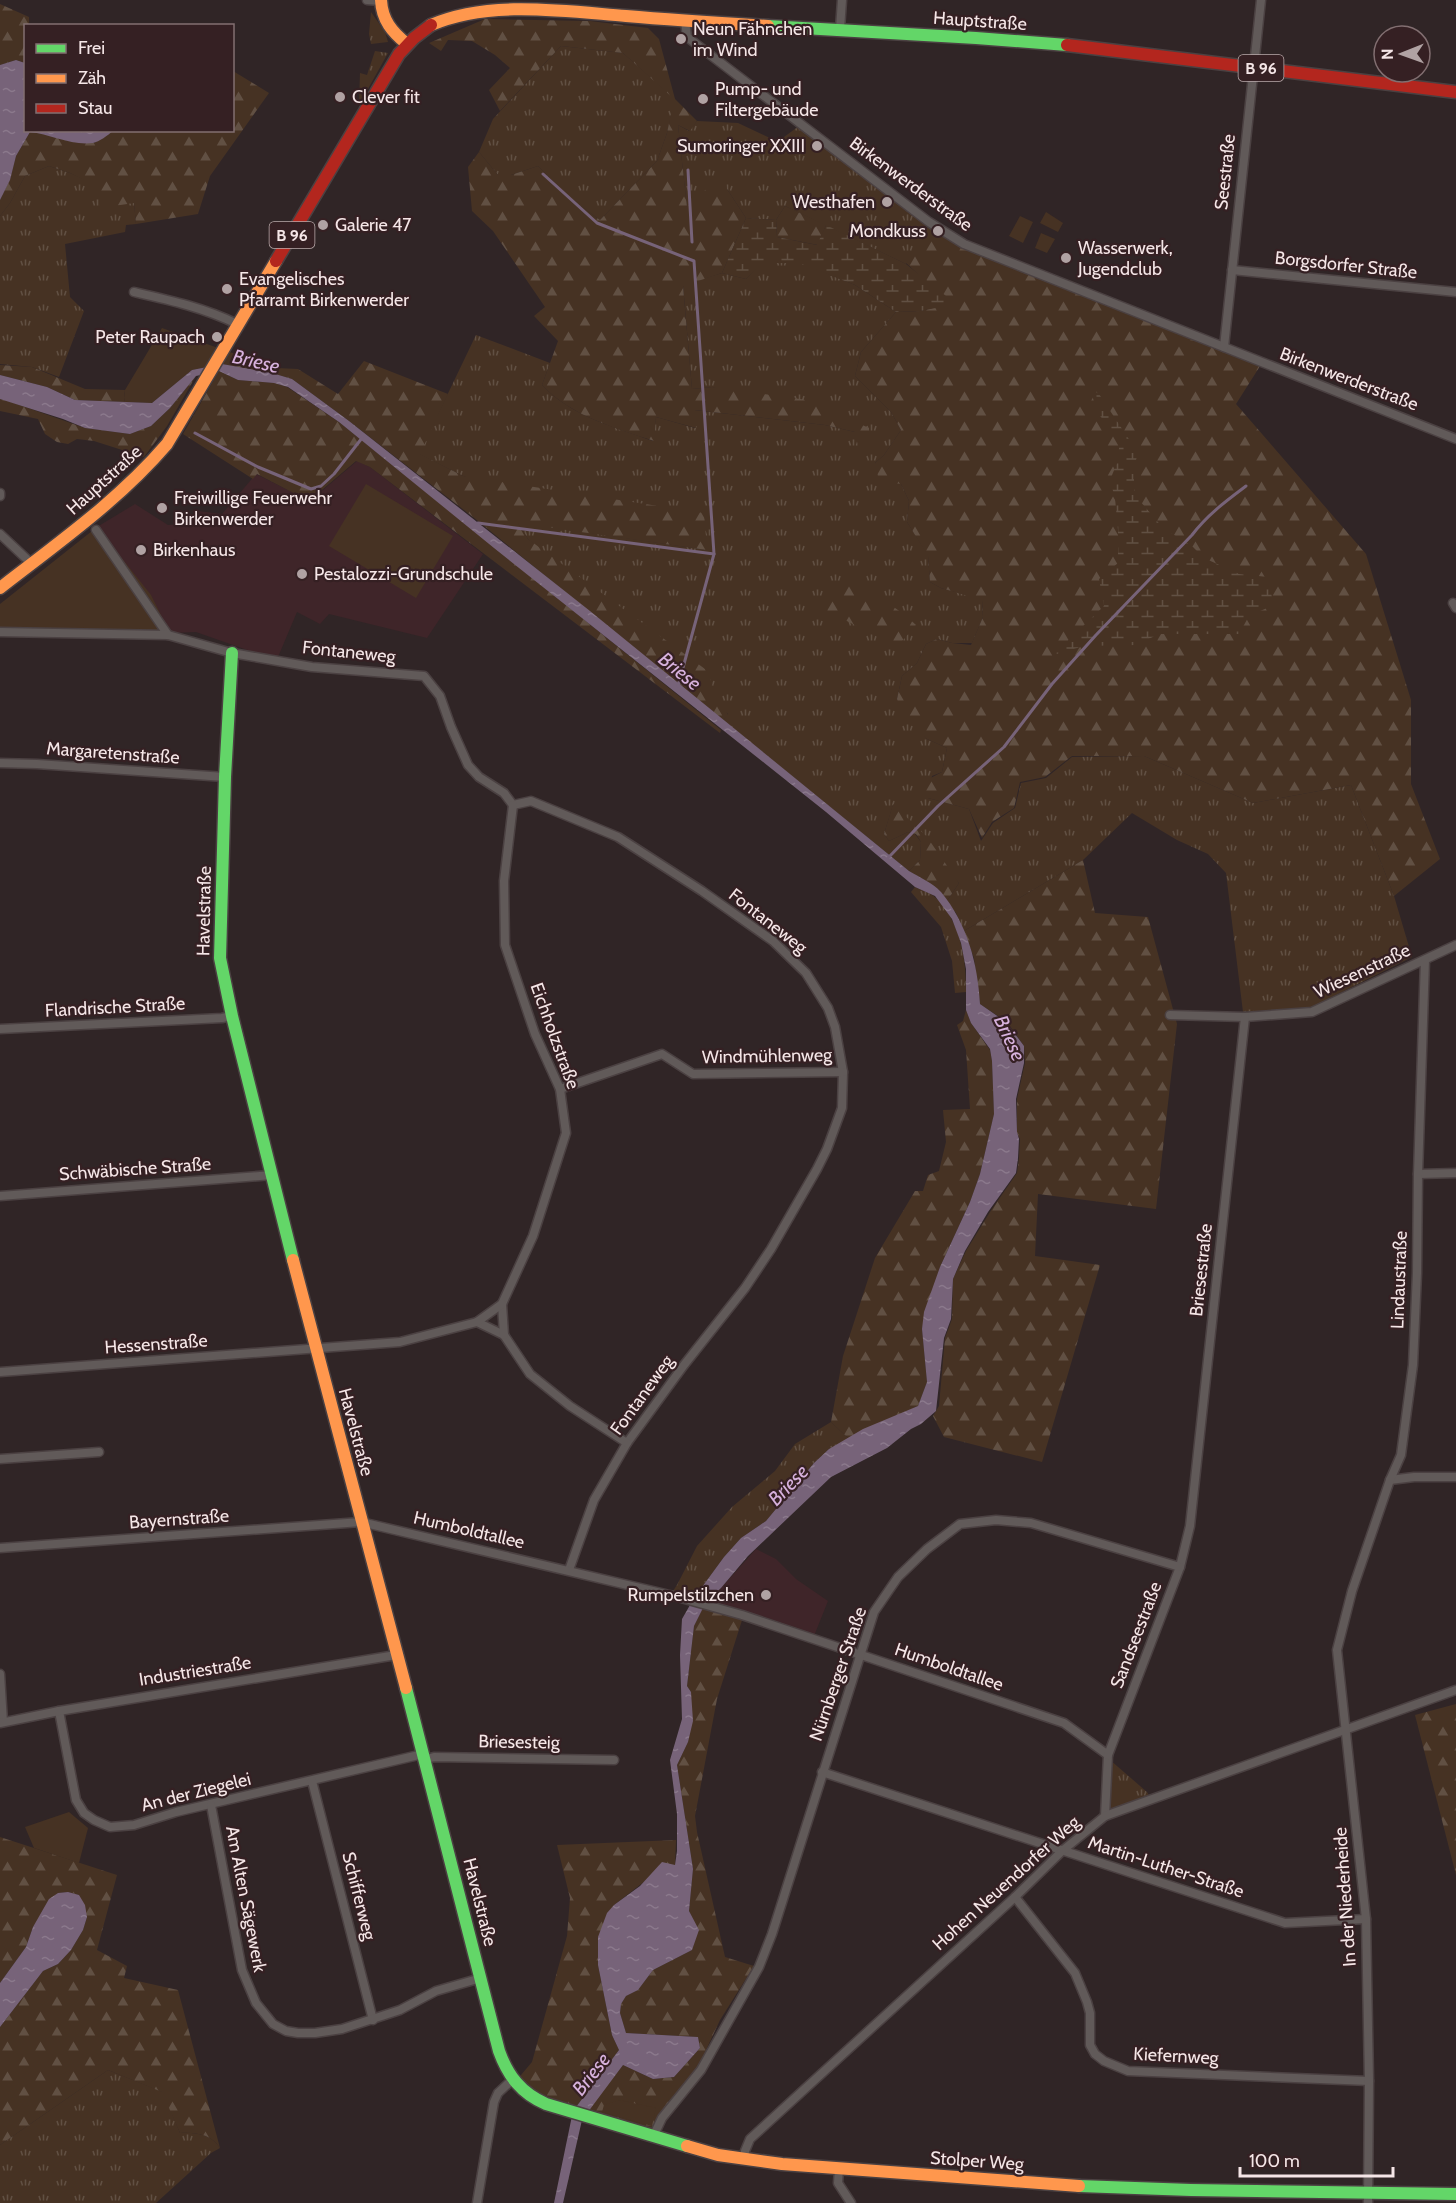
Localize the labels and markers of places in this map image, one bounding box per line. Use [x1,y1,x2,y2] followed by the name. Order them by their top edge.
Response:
[693,18,812,61] place label: Neun Fähnchen im Wind
[674,32,688,46] marker: Neun Fähnchen im Wind
[715,78,819,121] place label: Pump- und Filtergebäude
[352,86,420,108] place label: Clever fit
[333,90,347,104] marker: Clever fit
[696,92,710,106] marker: Pump- und Filtergebäude
[677,135,805,157] place label: Sumoringer XXIII
[810,139,824,153] marker: Sumoringer XXIII
[793,191,875,213] place label: Westhafen
[880,195,894,209] marker: Westhafen
[335,214,411,236] place label: Galerie 47
[316,218,330,232] marker: Galerie 47
[849,220,926,242] place label: Mondkuss
[931,224,945,238] marker: Mondkuss
[1077,237,1173,280] place label: Wasserwerk, Jugendclub
[1059,251,1073,265] marker: Wasserwerk, Jugendclub
[239,268,409,311] place label: Evangelisches Pfarramt Birkenwerder
[220,282,234,296] marker: Evangelisches Pfarramt Birkenwerder
[95,326,205,348] place label: Peter Raupach
[210,330,224,344] marker: Peter Raupach
[174,487,333,530] place label: Freiwillige Feuerwehr Birkenwerder
[155,501,169,515] marker: Freiwillige Feuerwehr Birkenwerder
[153,539,235,561] place label: Birkenhaus
[134,543,148,557] marker: Birkenhaus
[314,563,493,585] place label: Pestalozzi-Grundschule
[295,567,309,581] marker: Pestalozzi-Grundschule
[628,1584,754,1606] place label: Rumpelstilzchen
[759,1588,773,1602] marker: Rumpelstilzchen

